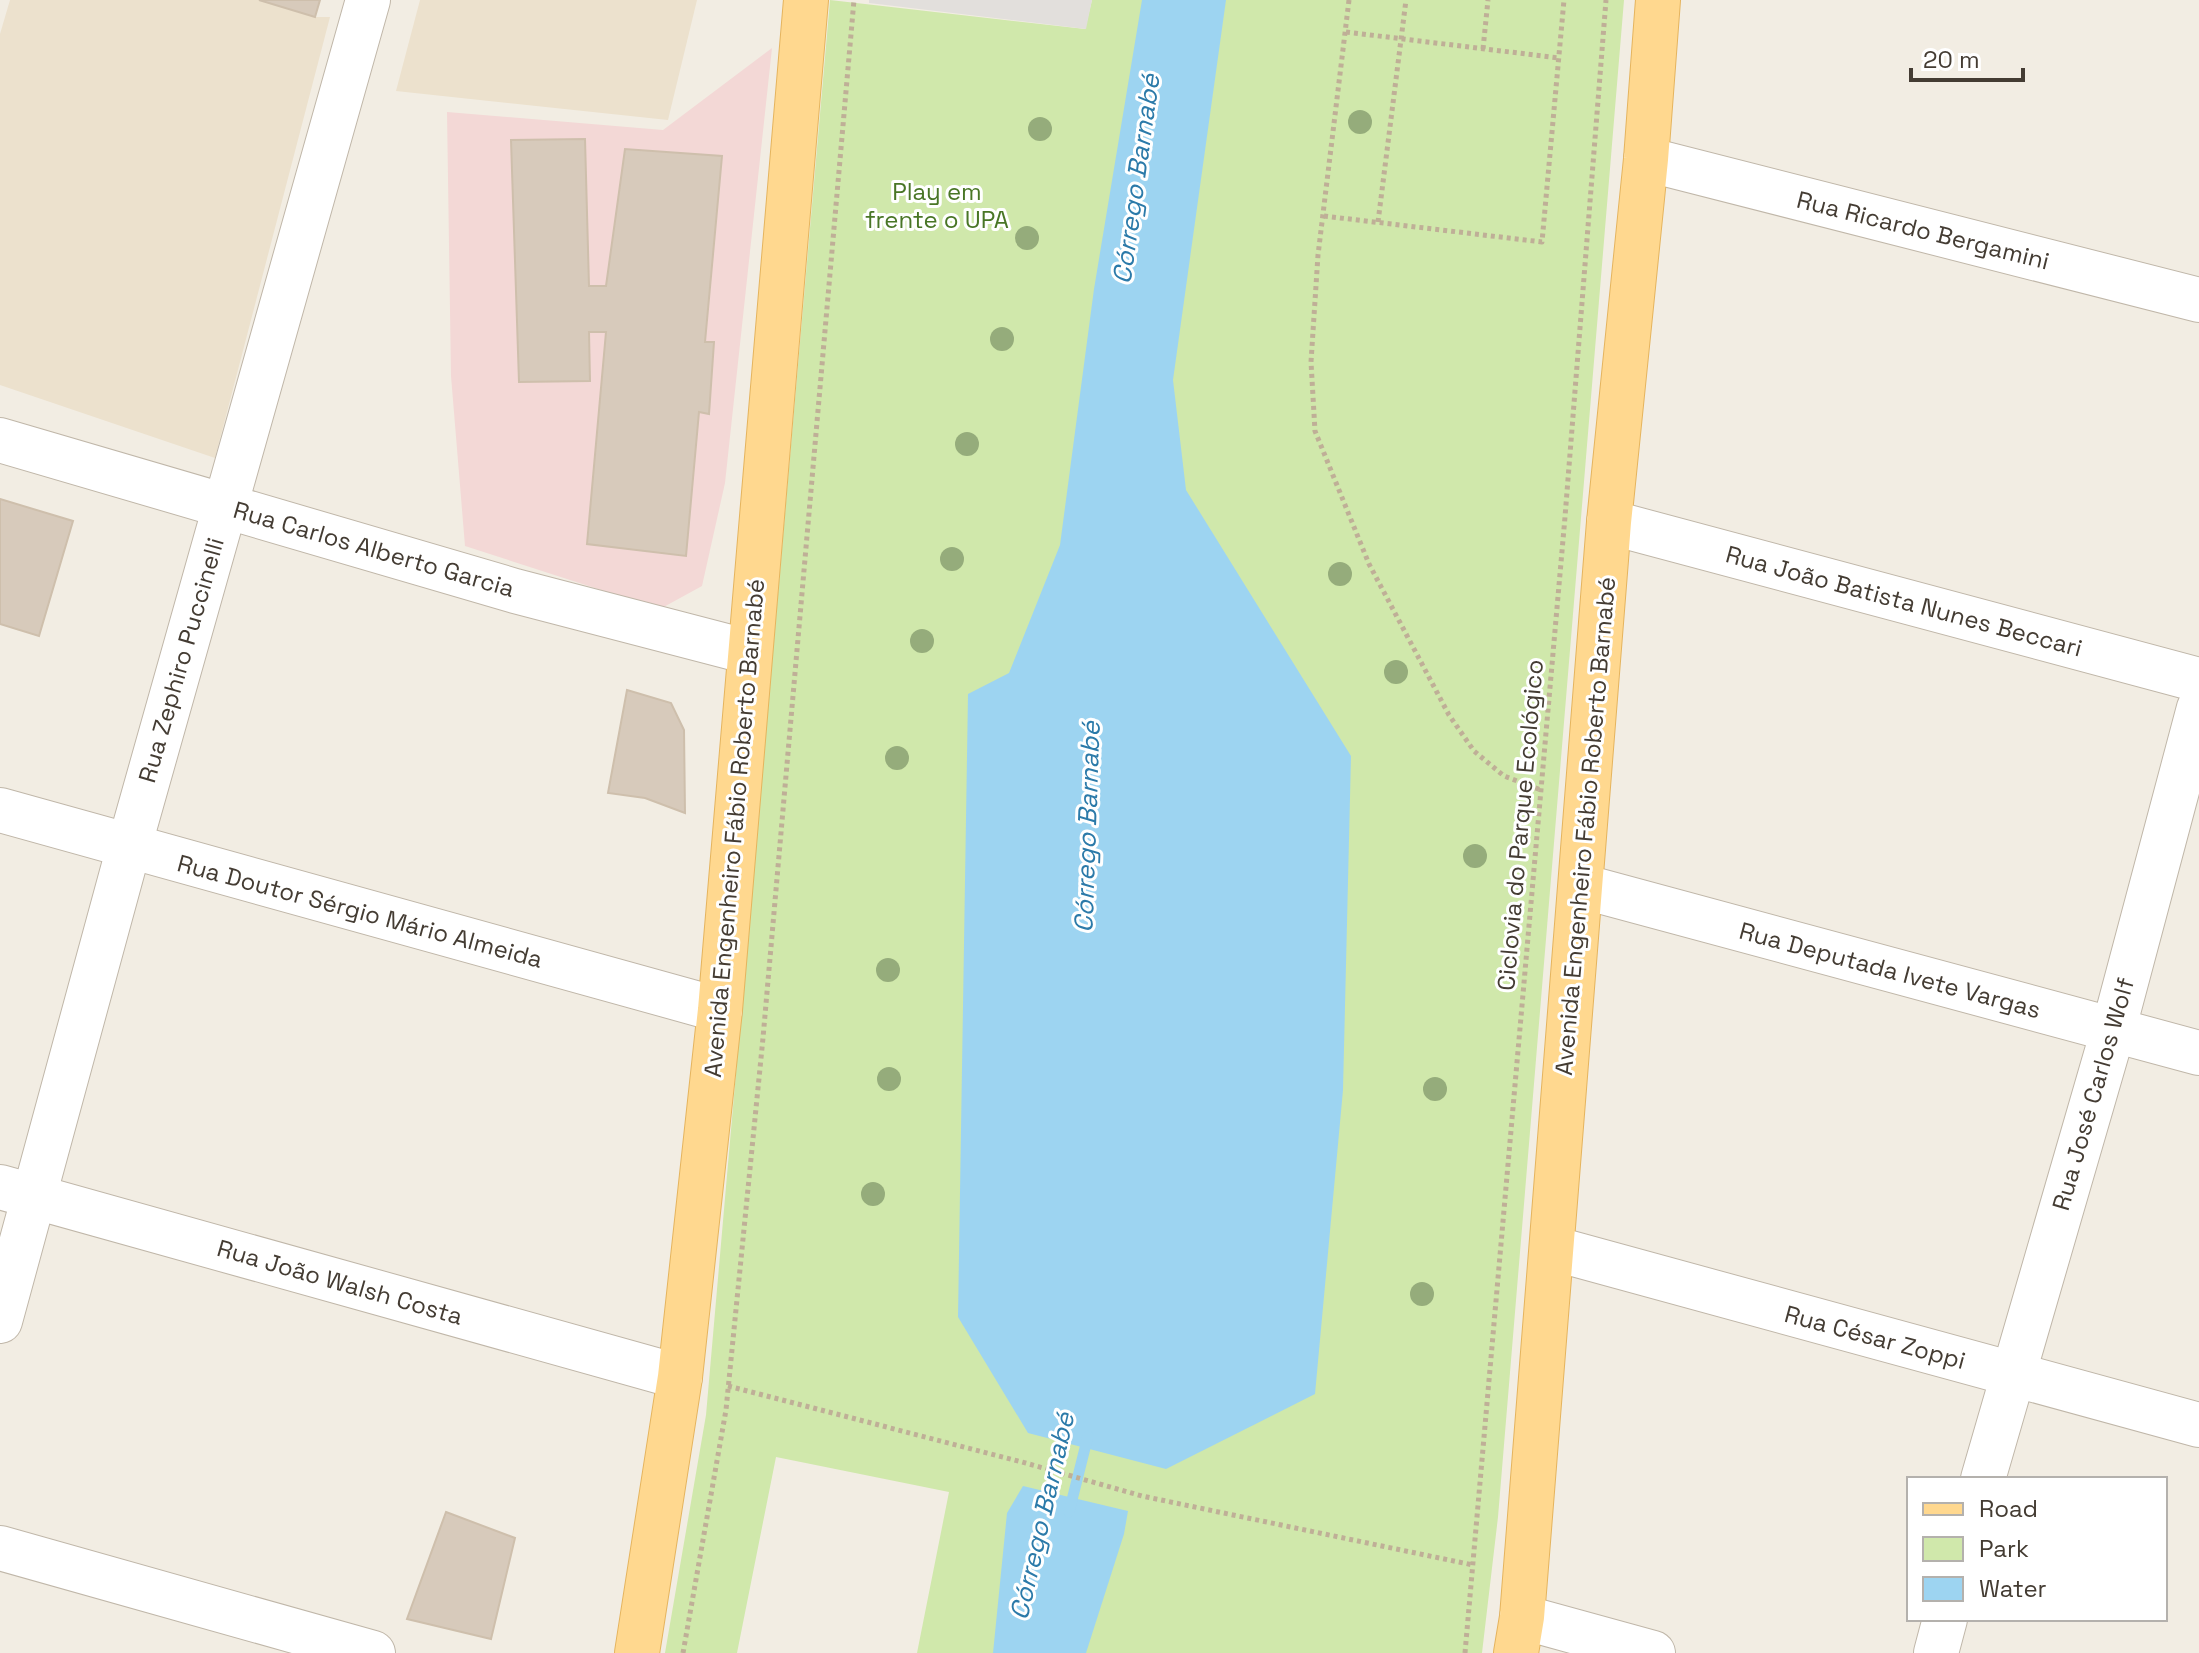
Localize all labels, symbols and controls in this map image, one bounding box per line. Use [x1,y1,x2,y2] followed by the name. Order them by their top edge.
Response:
[1911,32,2023,82] scale bar
[1923,44,1980,75] text: 20 m
[1104,70,1168,286] water label: Córrego Barnabé
[865,176,1009,235] park label: Play em frente o UPA
[1794,184,2052,276] street label: Rua Ricardo Bergamini
[230,494,518,604] street label: Rua Carlos Alberto Garcia
[131,534,231,786] street label: Rua Zephiro Puccinelli
[1722,538,2086,664] street label: Rua João Batista Nunes Beccari
[1548,575,1622,1077] street label: Avenida Engenheiro Fábio Roberto Barnabé
[697,577,771,1079] street label: Avenida Engenheiro Fábio Roberto Barnabé
[1490,658,1550,992] street label: Ciclovia do Parque Ecológico
[1066,719,1108,933] water label: Córrego Barnabé
[174,847,546,975] street label: Rua Doutor Sérgio Mário Almeida
[1736,915,2044,1025] street label: Rua Deputada Ivete Vargas
[2045,974,2141,1214] street label: Rua José Carlos Wolf
[214,1232,466,1332] street label: Rua João Walsh Costa
[1781,1298,1969,1376] street label: Rua César Zoppi
[1002,1407,1083,1623] water label: Córrego Barnabé
[1907,1477,2167,1621] legend
[1979,1493,2038,1524] text: Road
[1979,1533,2029,1564] text: Park
[1979,1573,2047,1604] text: Water

